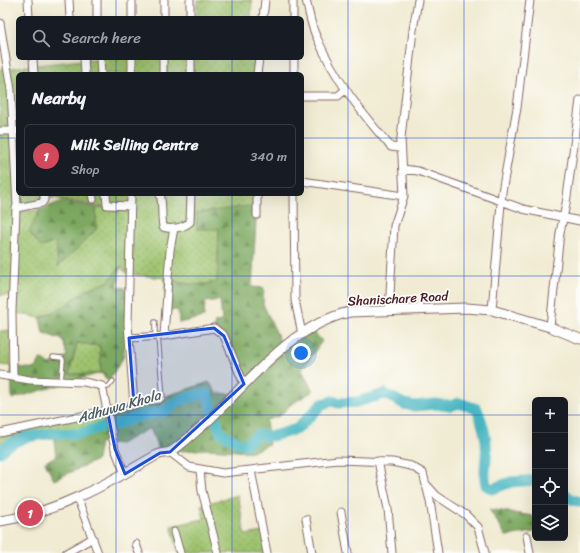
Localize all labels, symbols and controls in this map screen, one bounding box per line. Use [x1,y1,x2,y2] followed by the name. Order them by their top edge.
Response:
[16,16,304,60] search box
[62,25,141,51] text: Search here
[30,27,52,49] icon: search
[32,83,86,113] text: Nearby
[71,132,198,158] text: Milk Selling Centre
[43,145,49,168] text: 1
[250,145,287,168] text: 340 m
[71,158,99,181] text: Shop
[347,284,450,313] street label: Shanischare Road
[291,343,311,363] your location
[74,382,165,431] water label: Adhuwa Khola
[532,397,568,541] map controls
[532,397,568,433] button: +
[532,433,568,469] button: −
[532,469,568,505] button: locate
[17,498,43,528] pin: 1
[532,505,568,541] button: layers

